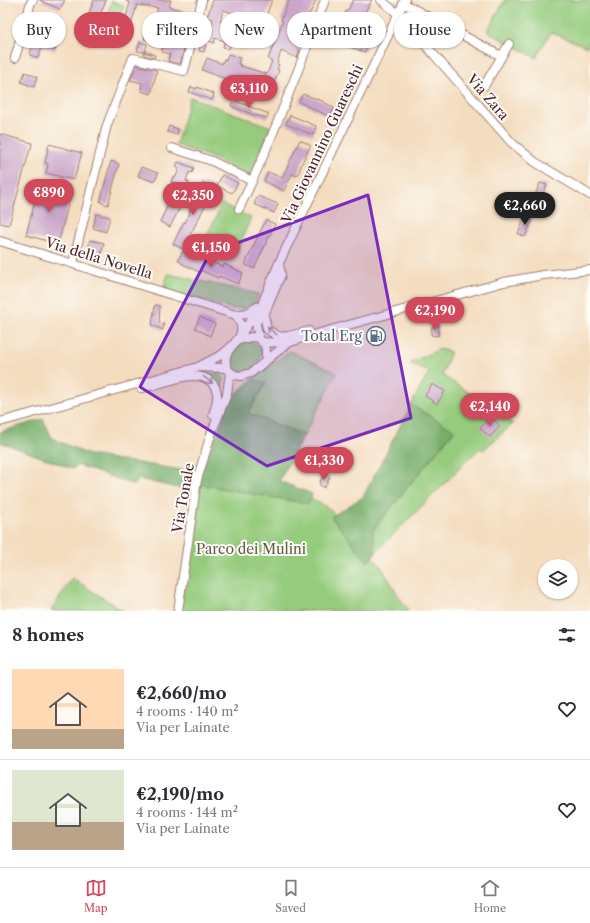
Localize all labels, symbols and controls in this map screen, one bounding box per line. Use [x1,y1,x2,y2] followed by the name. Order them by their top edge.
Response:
[12,12,66,48] chip: Buy
[74,12,134,48] chip: Rent
[142,12,212,48] chip: Filters
[220,12,279,48] chip: New
[287,12,386,48] chip: Apartment
[394,12,465,48] chip: House
[277,61,367,227] street label: Via Giovannino Guareschi
[462,69,513,124] street label: Via Zara
[216,75,282,109] pin: €3,110
[229,80,269,96] text: €3,110
[25,179,73,213] pin: €890
[160,182,226,216] pin: €2,350
[33,184,65,200] text: €890
[172,187,214,203] text: €2,350
[492,192,558,226] pin: €2,660
[503,197,547,213] text: €2,660
[42,233,155,283] street label: Via della Novella
[178,234,244,268] pin: €1,150
[192,239,231,255] text: €1,150
[402,297,468,331] pin: €2,190
[414,302,456,318] text: €2,190
[365,325,387,347] fuel station icon: Total Erg
[266,327,277,335] one-way arrow
[301,327,363,345] place label: Total Erg
[203,376,214,384] one-way arrow
[457,393,523,427] pin: €2,140
[469,398,511,414] text: €2,140
[291,447,357,481] pin: €1,330
[304,452,344,468] text: €1,330
[168,461,198,535] street label: Via Tonale
[196,540,306,558] park label: Parco dei Mulini
[538,559,578,599] map controls
[538,559,578,599] button: layers
[556,624,578,646] icon: filters
[12,625,84,645] text: 8 homes
[136,683,227,703] text: €2,660/mo
[44,685,92,733] icon: home
[556,698,578,720] icon: heart
[136,703,239,719] text: 4 rooms · 140 m²
[136,719,230,735] text: Via per Lainate
[136,784,224,804] text: €2,190/mo
[44,786,92,834] icon: home
[556,799,578,821] icon: heart
[136,804,238,820] text: 4 rooms · 144 m²
[136,820,230,836] text: Via per Lainate
[84,877,108,915] tab: Map
[275,877,306,915] tab: Saved
[474,877,506,915] tab: Home

